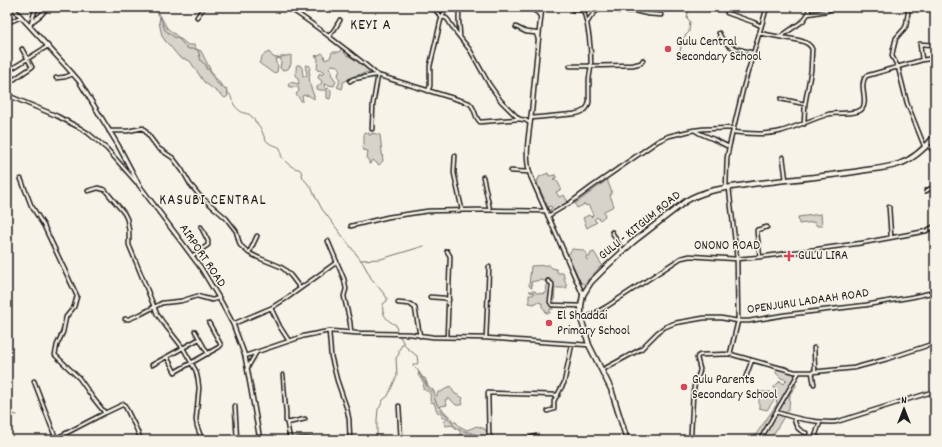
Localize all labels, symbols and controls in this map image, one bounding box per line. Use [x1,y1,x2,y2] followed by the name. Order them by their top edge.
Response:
[350,15,392,37] district label: KEYI A
[676,33,761,67] place label: Gulu Central Secondary School
[663,44,673,54] marker: Gulu Central Secondary School
[595,187,685,265] street label: GULU - KITGUM ROAD
[159,190,267,212] district label: KASUBI CENTRAL
[174,220,230,292] street label: AIRPORT ROAD
[694,237,760,256] street label: ONONO ROAD
[798,247,848,266] place label: GULU LIRA
[783,250,795,262] marker: GULU LIRA
[746,284,870,320] street label: OPENJURU LADAAH ROAD
[557,307,630,341] place label: El Shaddai Primary School
[544,318,554,328] marker: El Shaddai Primary School
[692,371,777,405] place label: Gulu Parents Secondary School
[679,382,689,392] marker: Gulu Parents Secondary School
[884,389,924,429] north arrow
[901,393,907,409] text: N

